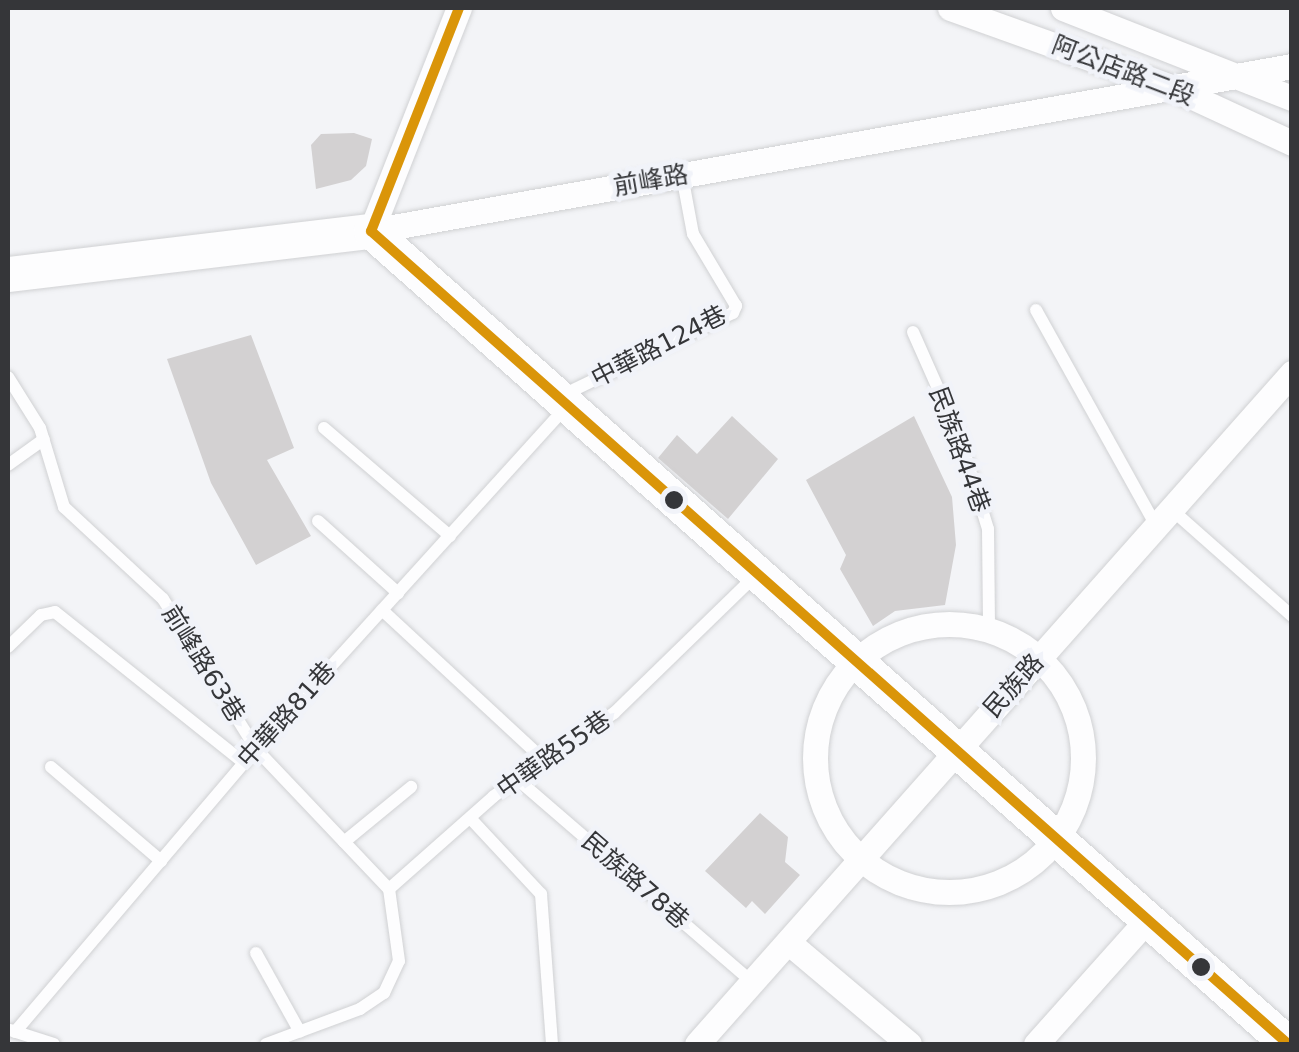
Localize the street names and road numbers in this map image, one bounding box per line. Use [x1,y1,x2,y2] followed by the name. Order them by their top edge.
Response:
[1048,30,1198,112] street label: 阿公店路二段
[611,160,691,202] street label: 前峰路
[586,300,732,394] street label: 中華路124巷
[922,383,996,517] street label: 民族路44巷
[155,600,251,728] street label: 前峰路63巷
[978,648,1050,724] street label: 民族路
[232,656,342,774] street label: 中華路81巷
[491,705,617,805] street label: 中華路55巷
[575,826,695,936] street label: 民族路78巷

